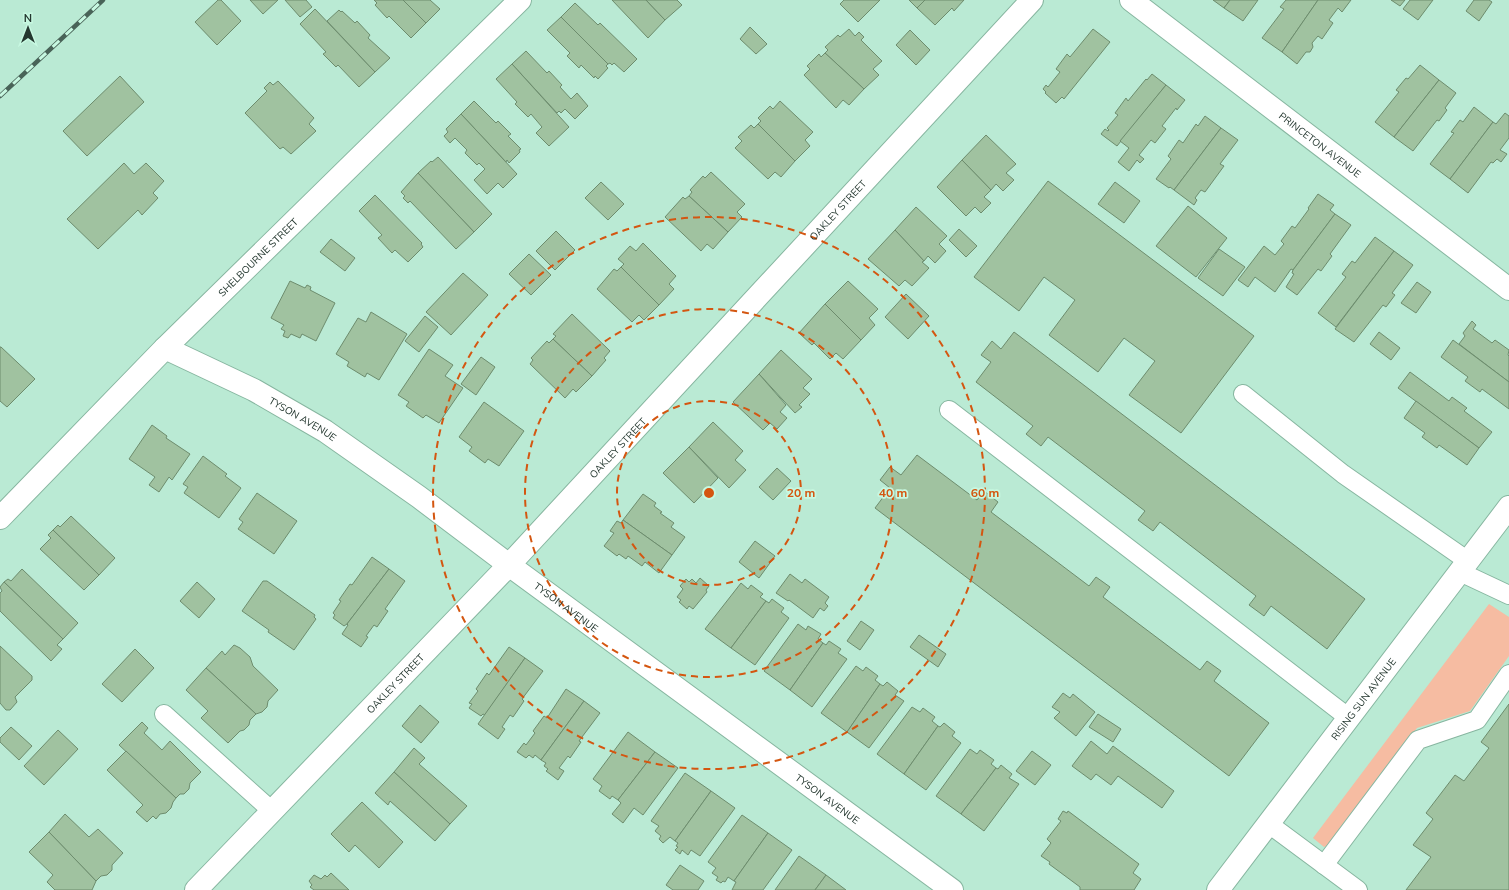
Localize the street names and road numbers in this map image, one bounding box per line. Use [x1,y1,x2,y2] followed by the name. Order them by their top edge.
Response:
[1276,109,1364,180] street label: PRINCETON AVENUE
[806,177,869,243] street label: OAKLEY STREET
[215,215,301,299] street label: SHELBOURNE STREET
[267,394,339,444] street label: TYSON AVENUE
[586,415,649,481] street label: OAKLEY STREET
[532,579,601,635] street label: TYSON AVENUE
[363,651,427,716] street label: OAKLEY STREET
[1328,655,1399,743] street label: RISING SUN AVENUE
[793,771,862,827] street label: TYSON AVENUE

